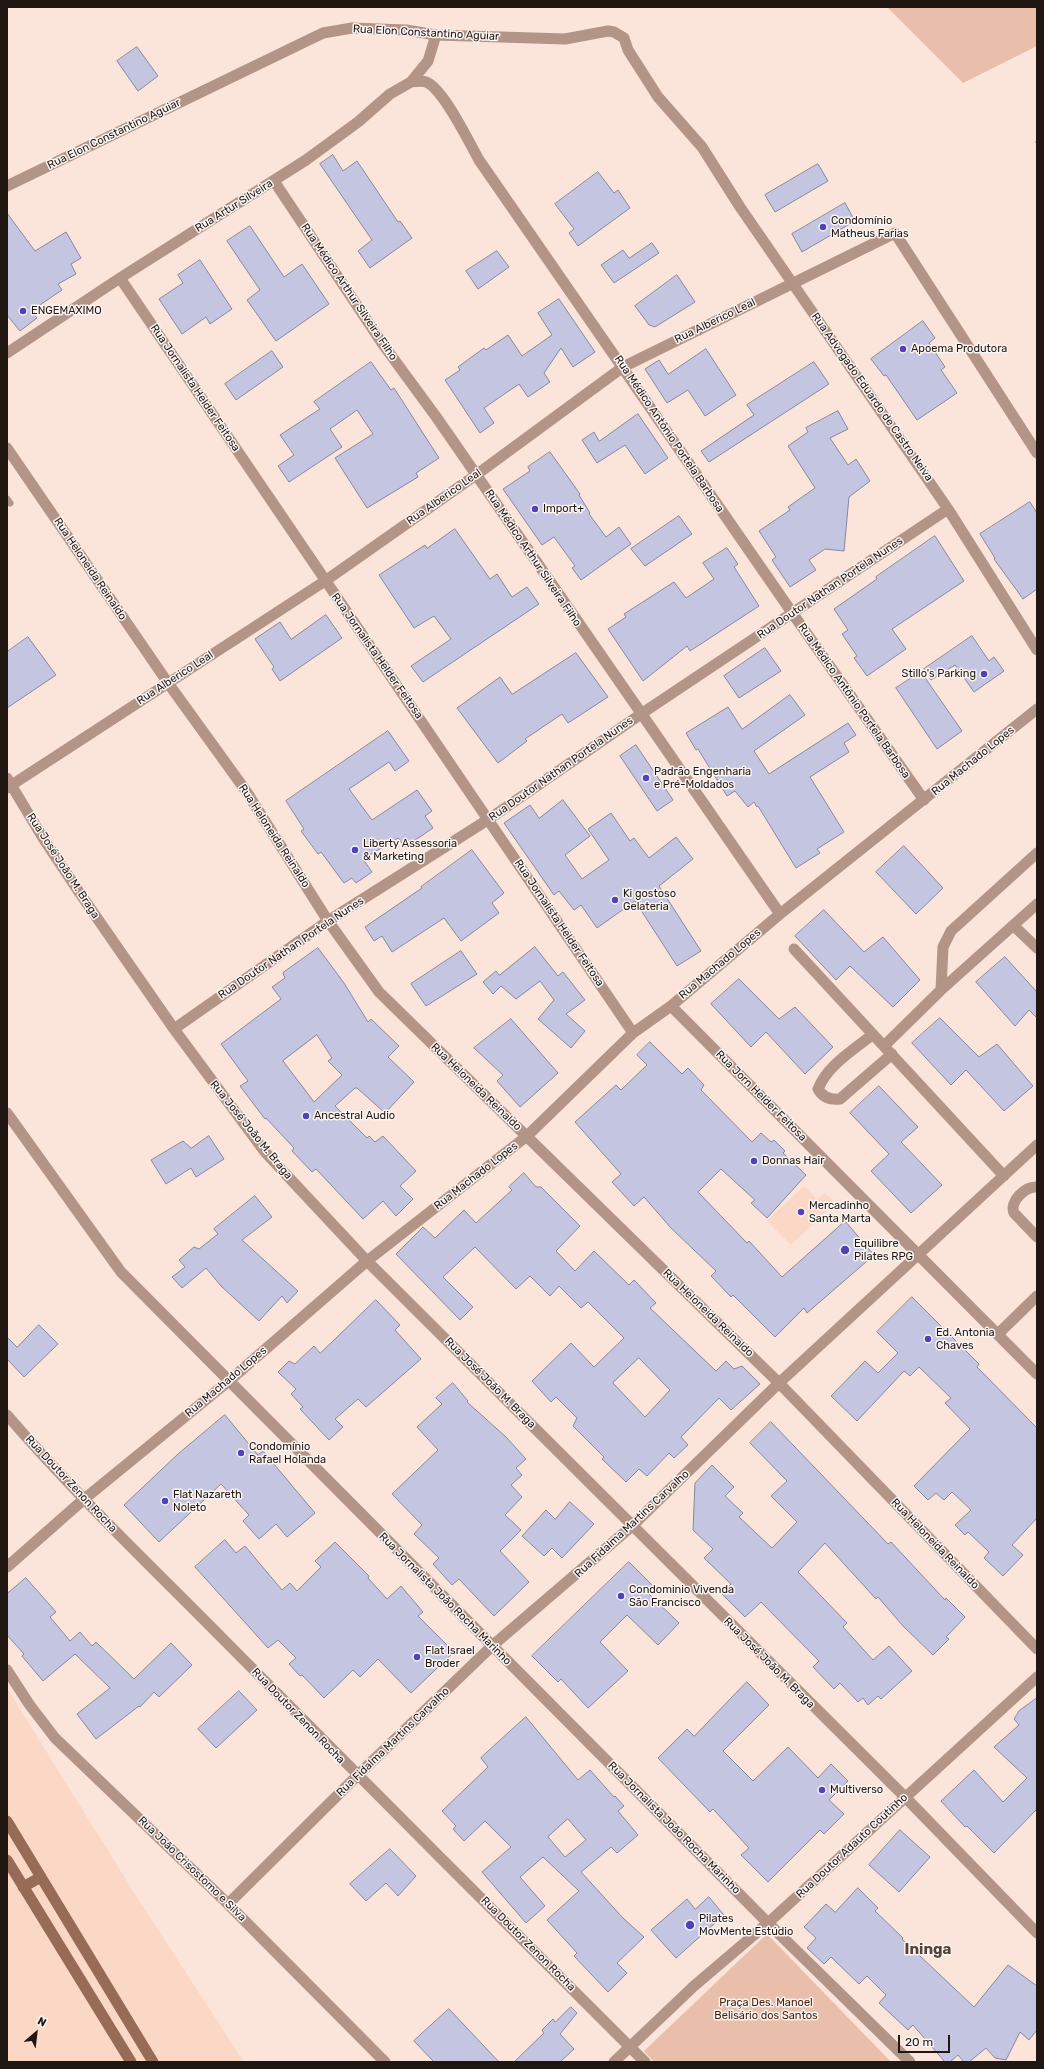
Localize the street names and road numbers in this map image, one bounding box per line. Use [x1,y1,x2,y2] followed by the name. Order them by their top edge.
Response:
[352,23,500,43] street label: Rua Elon Constantino Aguiar
[45,96,183,172] street label: Rua Elon Constantino Aguiar
[193,177,275,235] street label: Rua Artur Silveira
[298,221,400,363] street label: Rua Médico Arthur Silveira Filho
[672,296,758,346] street label: Rua Alberico Leal
[809,310,935,484] street label: Rua Advogado Eduardo de Castro Neiva
[147,322,243,454] street label: Rua Jornalista Helder Feitosa
[611,353,727,515] street label: Rua Médico Antônio Portela Barbosa
[404,466,484,528] street label: Rua Alberico Leal
[482,487,584,629] street label: Rua Médico Arthur Silveira Filho
[51,515,129,623] street label: Rua Heloneida Reinaldo
[755,534,905,642] street label: Rua Doutor Nathan Portela Nunes
[328,591,426,721] street label: Rua Jornalista Helder Feitosa
[795,621,913,781] street label: Rua Médico Antônio Portela Barbosa
[134,648,216,708] street label: Rua Alberico Leal
[486,714,636,824] street label: Rua Doutor Nathan Portela Nunes
[929,724,1017,798] street label: Rua Machado Lopes
[236,782,312,890] street label: Rua Heloneida Reinaldo
[24,811,102,921] street label: Rua José João M. Braga
[511,857,607,989] street label: Rua Jornalista Helder Feitosa
[216,894,366,1002] street label: Rua Doutor Nathan Portela Nunes
[676,926,764,1002] street label: Rua Machado Lopes
[428,1040,524,1134] street label: Rua Heloneida Reinaldo
[713,1048,809,1144] street label: Rua Jorn Helder Feitosa
[207,1078,295,1182] street label: Rua José João M. Braga
[432,1139,520,1213] street label: Rua Machado Lopes
[660,1266,756,1360] street label: Rua Heloneida Reinaldo
[442,1335,538,1431] street label: Rua José João M. Braga
[182,1344,270,1420] street label: Rua Machado Lopes
[23,1433,119,1535] street label: Rua Doutor Zenon Rocha
[572,1467,692,1581] street label: Rua Fidalma Martins Carvalho
[888,1496,982,1592] street label: Rua Heloneida Reinaldo
[376,1530,514,1668] street label: Rua Jornalista João Rocha Marinho
[721,1615,817,1711] street label: Rua José João M. Braga
[249,1665,347,1767] street label: Rua Doutor Zenon Rocha
[334,1685,452,1799] street label: Rua Fidalma Martins Carvalho
[605,1759,743,1897] street label: Rua Jornalista João Rocha Marinho
[794,1791,910,1901] street label: Rua Doutor Adauto Coutinho
[135,1814,249,1924] street label: Rua João Crisostomo e Silva
[478,1894,578,1994] street label: Rua Doutor Zenon Rocha

